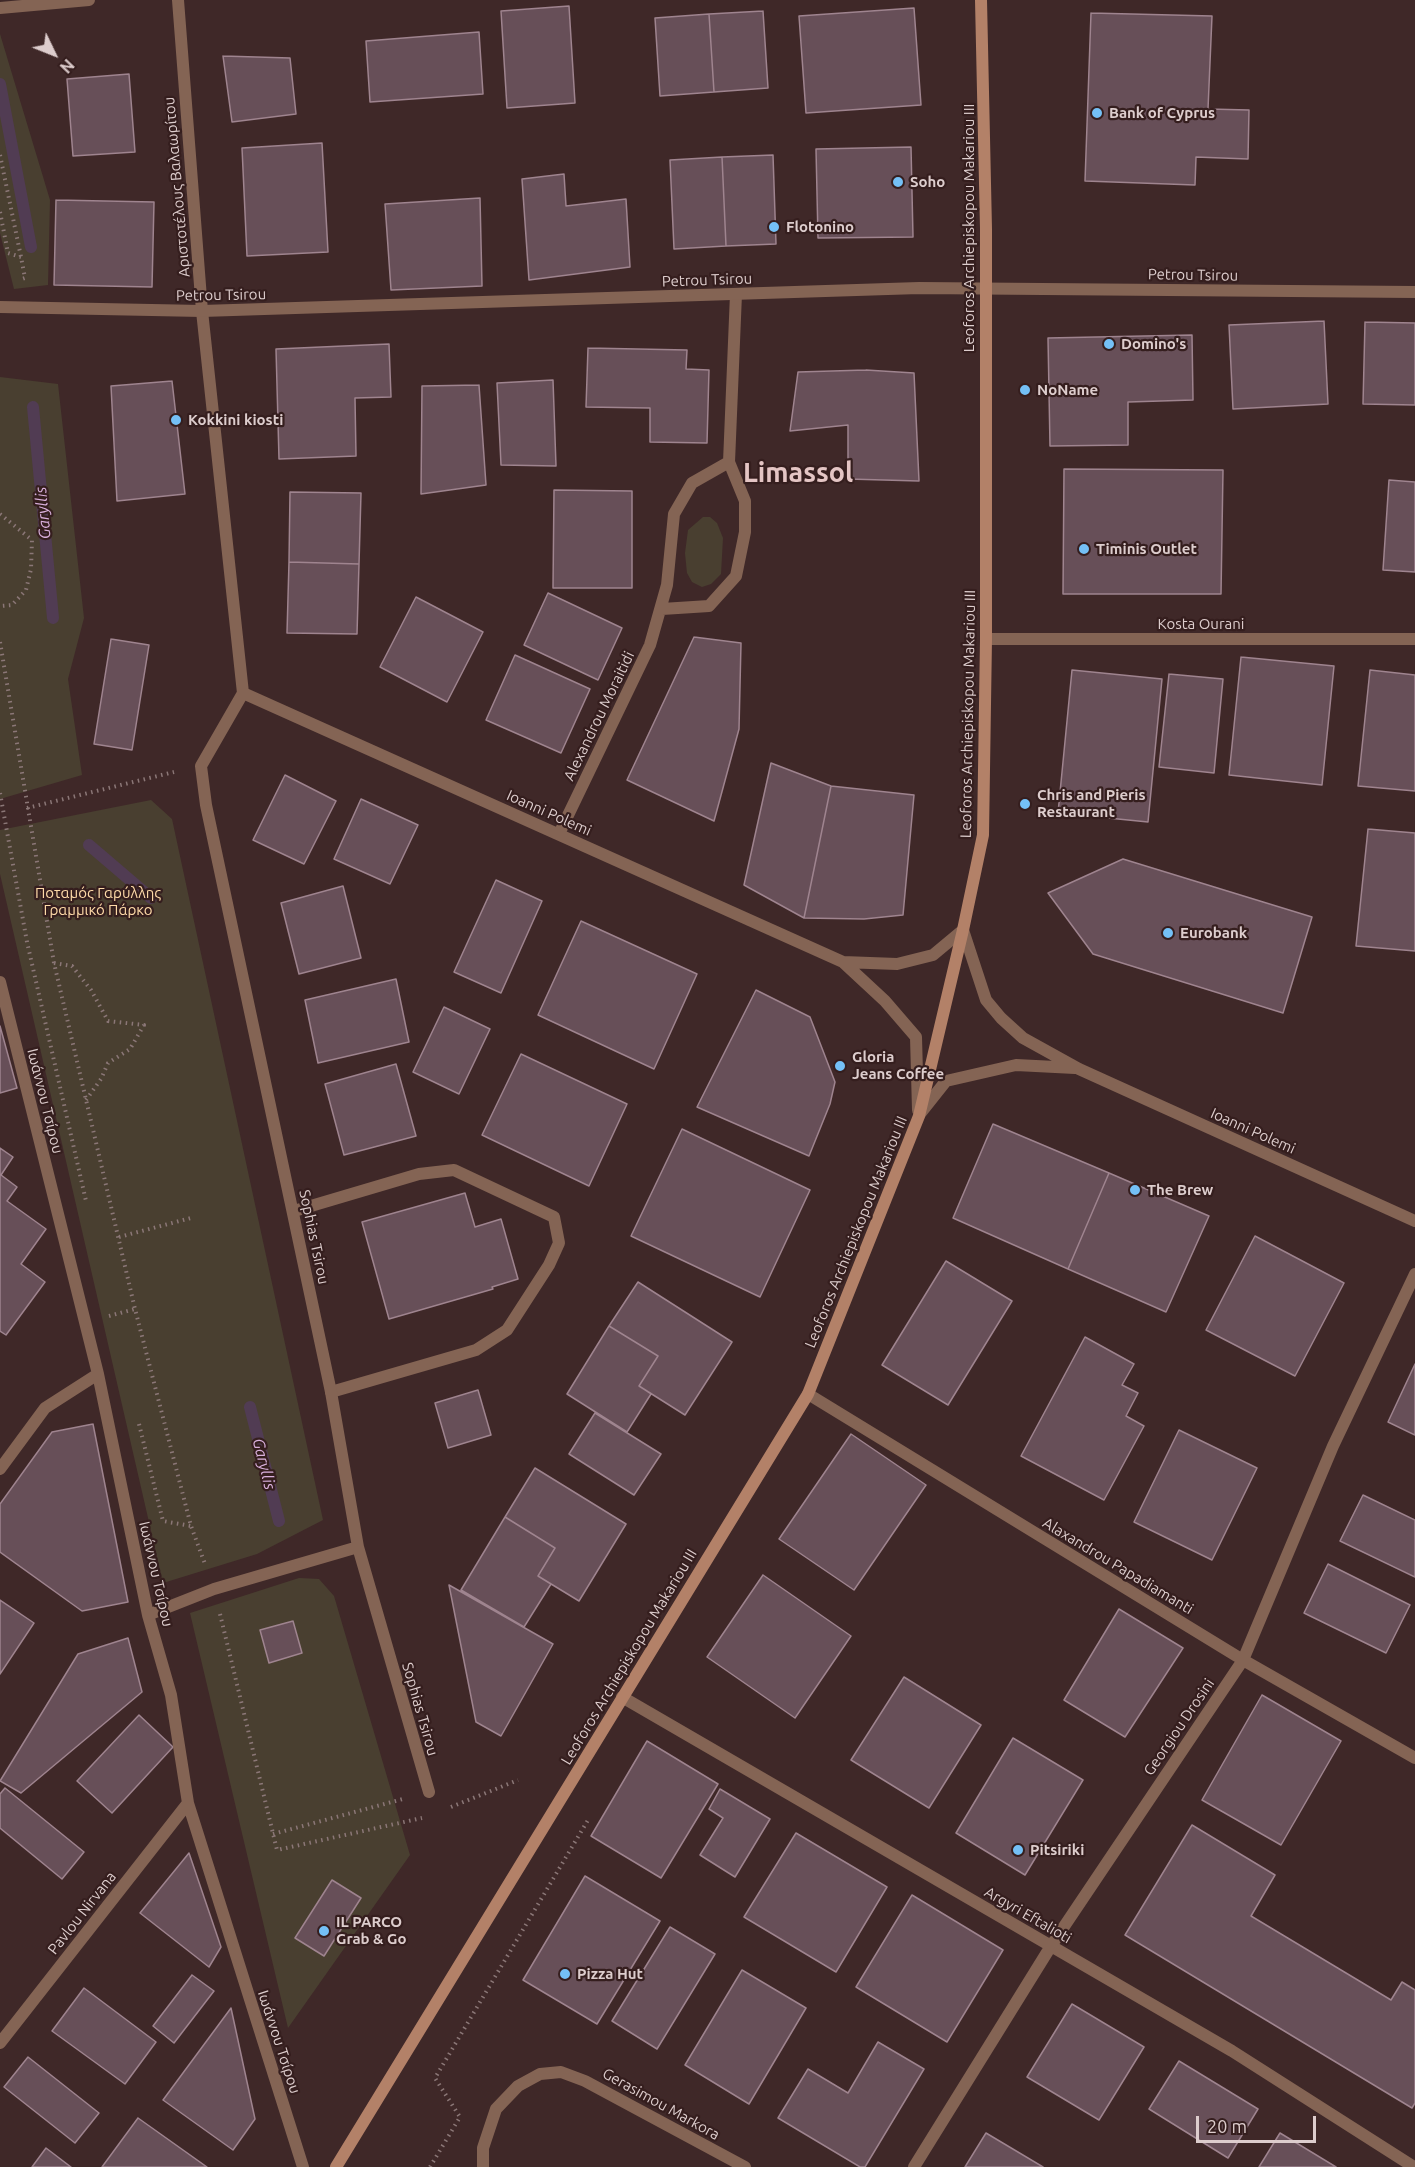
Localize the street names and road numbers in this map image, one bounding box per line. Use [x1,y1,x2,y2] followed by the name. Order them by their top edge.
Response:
[160,96,194,278] street label: Αριστοτέλους Βαλαωρίτου
[960,104,978,352] street label: Leoforos Archiepiskopou Makariou III
[1148,265,1238,285] street label: Petrou Tsirou
[662,269,752,291] street label: Petrou Tsirou
[176,285,266,305] street label: Petrou Tsirou
[957,590,979,838] street label: Leoforos Archiepiskopou Makariou III
[1157,615,1245,633] street label: Kosta Ourani
[560,648,638,784] street label: Alexandrou Moraitidi
[504,786,594,840] street label: Ioanni Polemi
[23,1047,67,1155] street label: Ιωάννου Τσίρου
[1208,1104,1298,1158] street label: Ioanni Polemi
[801,1113,911,1351] street label: Leoforos Archiepiskopou Makariou III
[295,1188,333,1286] street label: Sophias Tsirou
[1039,1514,1197,1618] street label: Alaxandrou Papadiamanti
[135,1519,177,1629] street label: Ιωάννου Τσίρου
[557,1546,701,1768] street label: Leoforos Archiepiskopou Makariou III
[398,1660,442,1758] street label: Sophias Tsirou
[1140,1675,1218,1779] street label: Georgiou Drosini
[44,1868,120,1958] street label: Pavlou Nirvana
[981,1883,1075,1947] street label: Argyri Eftalioti
[254,1988,304,2096] street label: Ιωάννου Τσίρου
[599,2064,723,2144] street label: Gerasimou Markora

